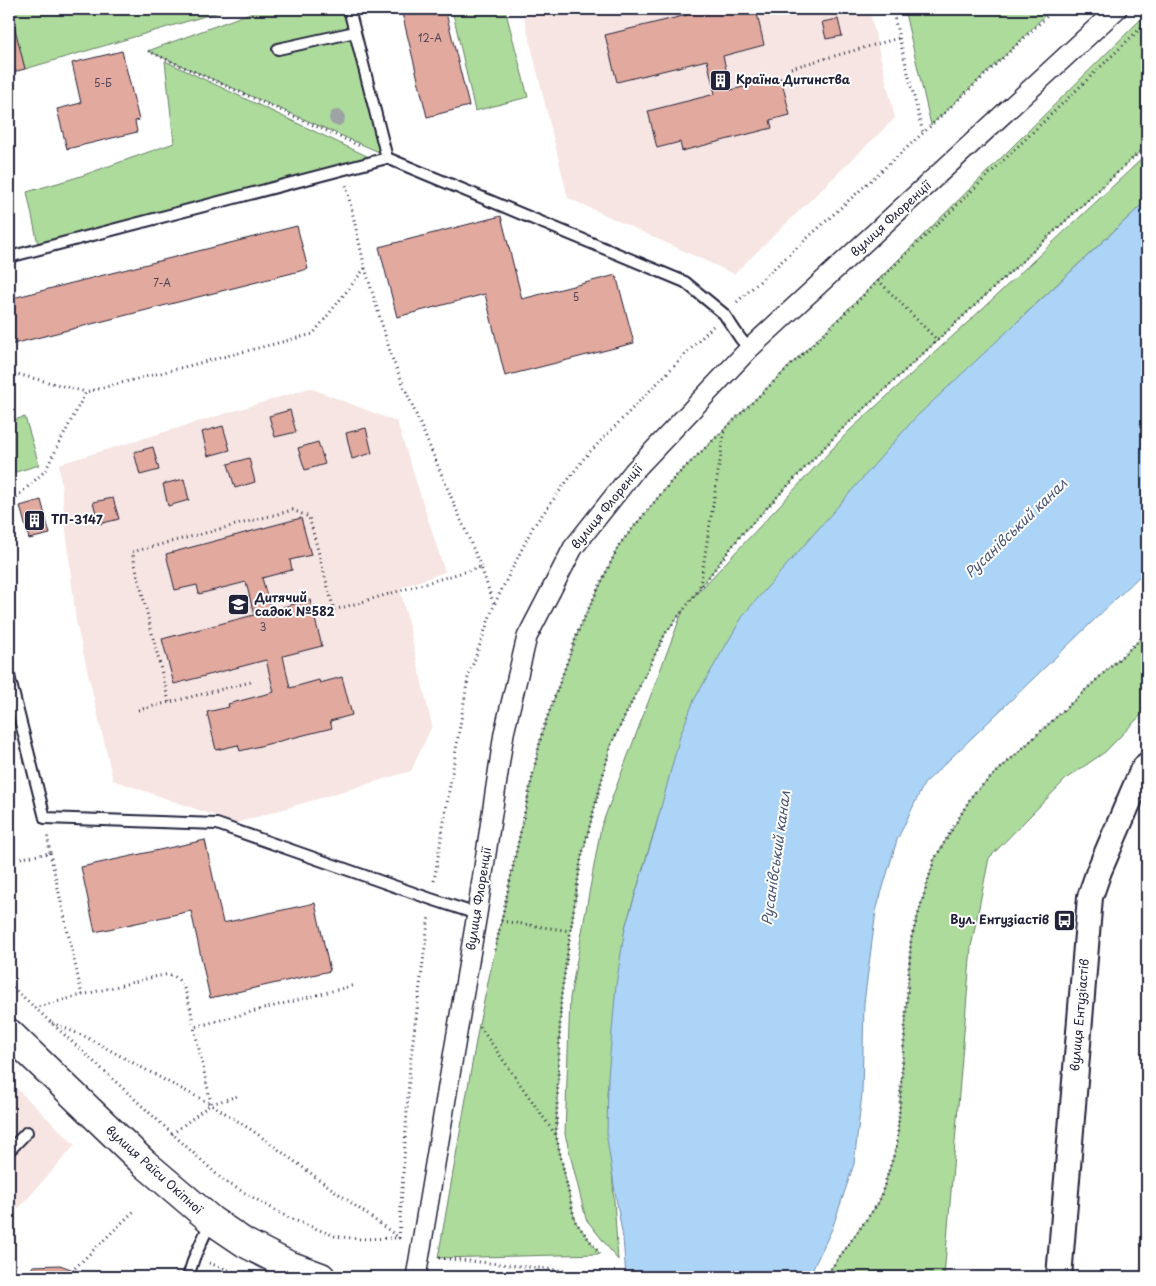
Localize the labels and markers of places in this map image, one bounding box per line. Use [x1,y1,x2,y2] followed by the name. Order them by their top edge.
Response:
[708,68,732,92] building icon: Країна Дитинства
[736,70,851,88] place label: Країна Дитинства
[23,508,47,532] building icon: ТП-3147
[51,510,103,528] place label: ТП-3147
[254,588,334,620] place label: Дитячий садок №582
[227,593,251,617] school or university icon: Дитячий садок №582
[1053,908,1077,932] bus stop icon: Вул. Ентузіастів
[950,910,1049,928] place label: Вул. Ентузіастів

